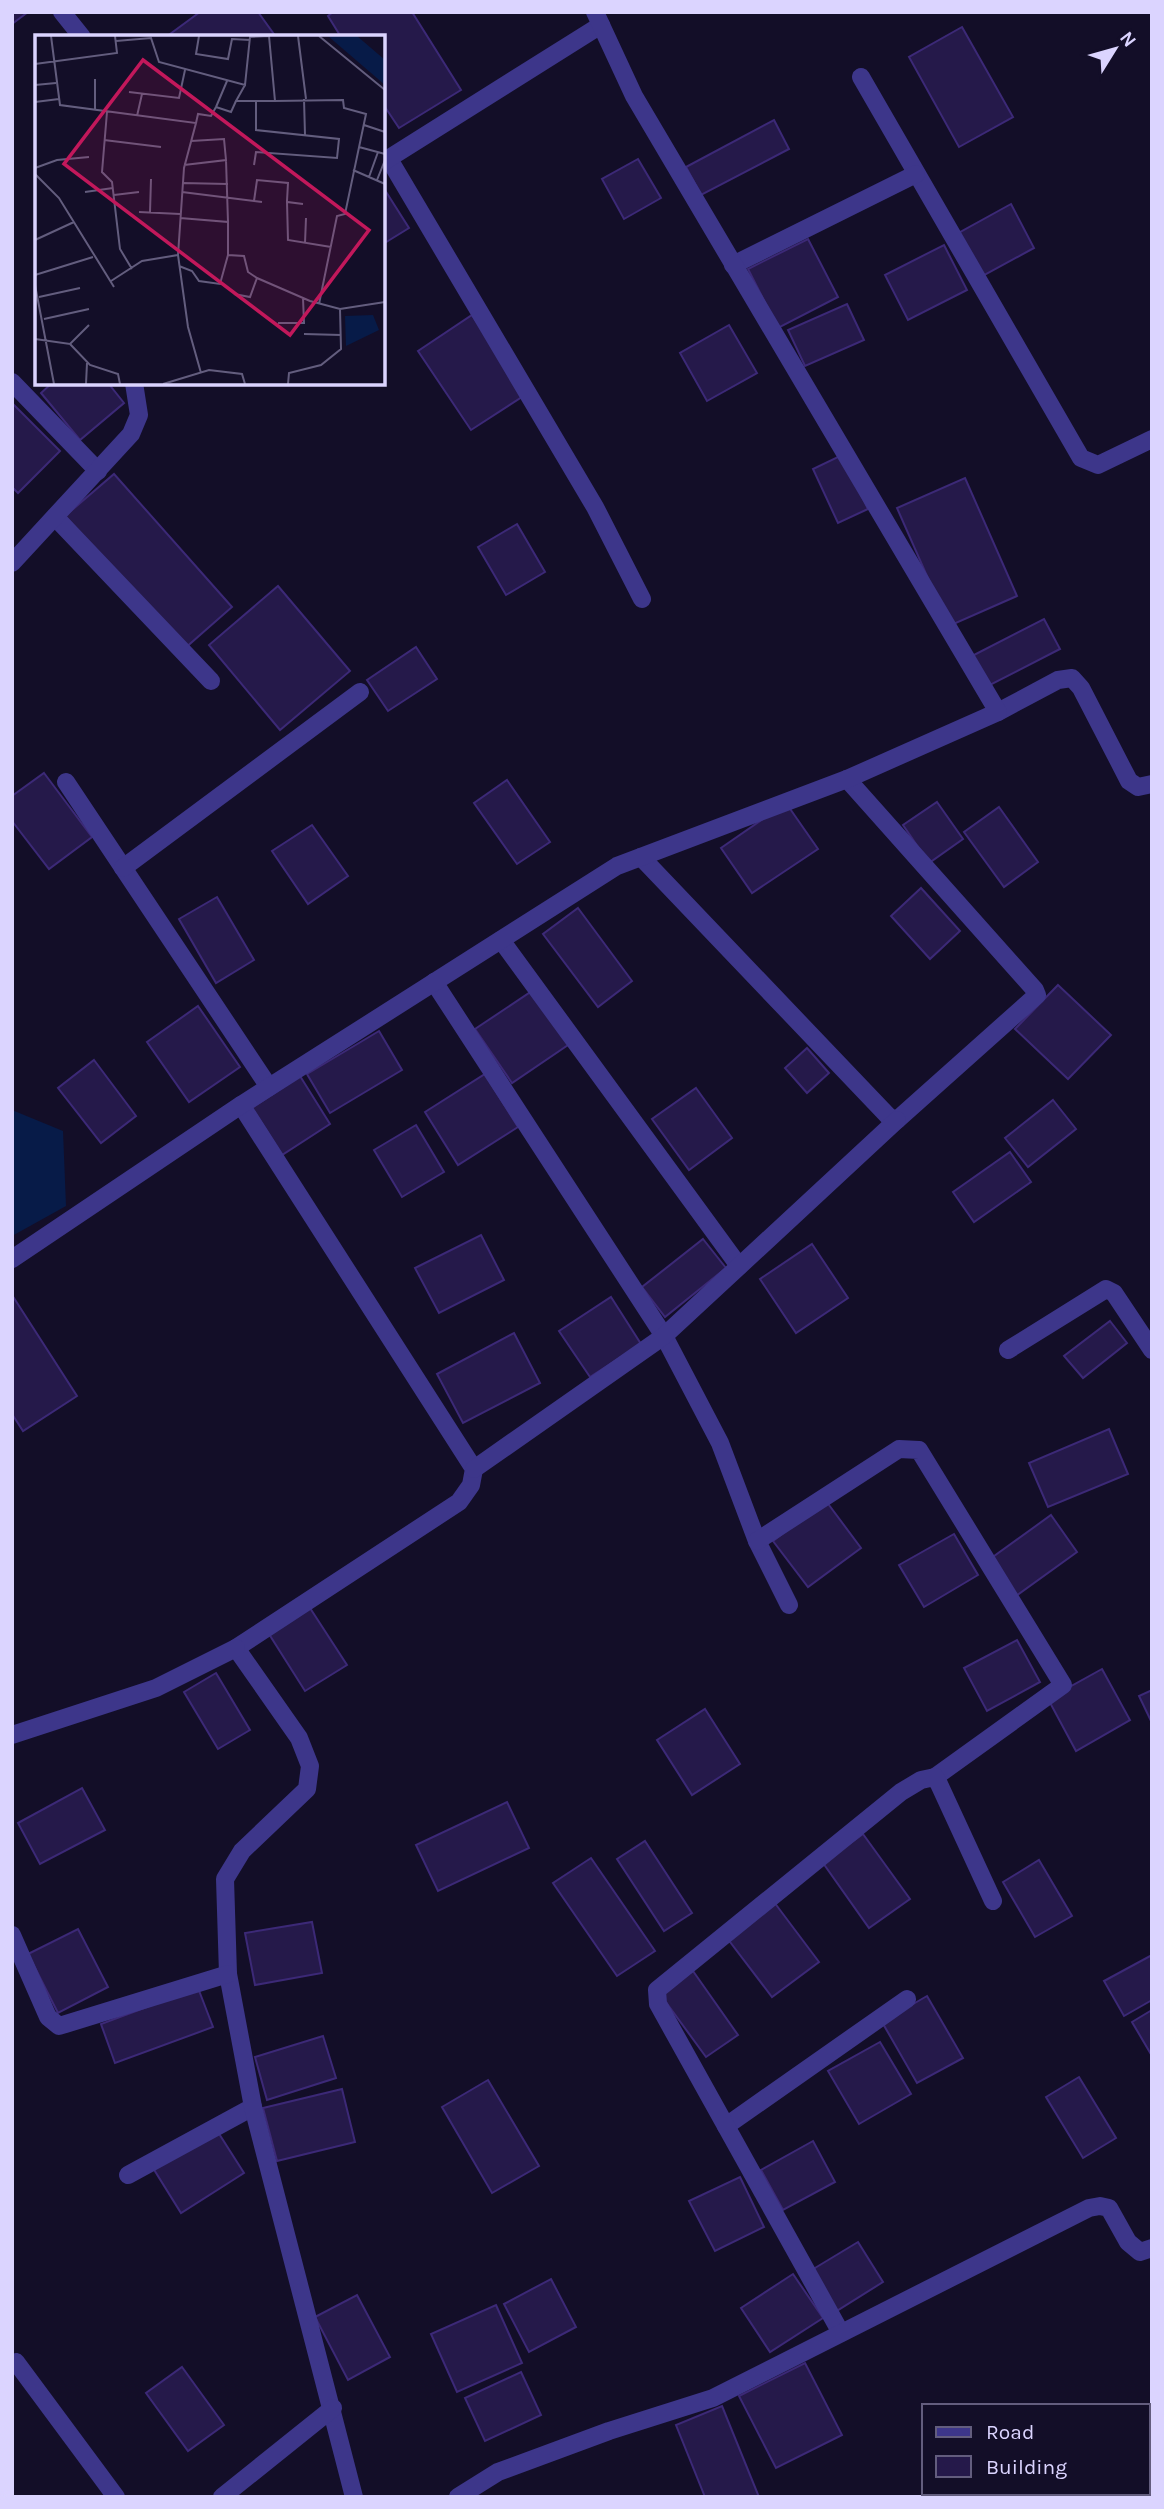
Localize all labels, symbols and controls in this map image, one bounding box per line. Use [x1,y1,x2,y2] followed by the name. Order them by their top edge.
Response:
[1080,14,1150,84] north arrow
[1115,27,1141,51] text: N
[35,35,385,385] inset map
[922,2404,1150,2495] legend
[986,2420,1034,2444] text: Road
[986,2455,1067,2479] text: Building

